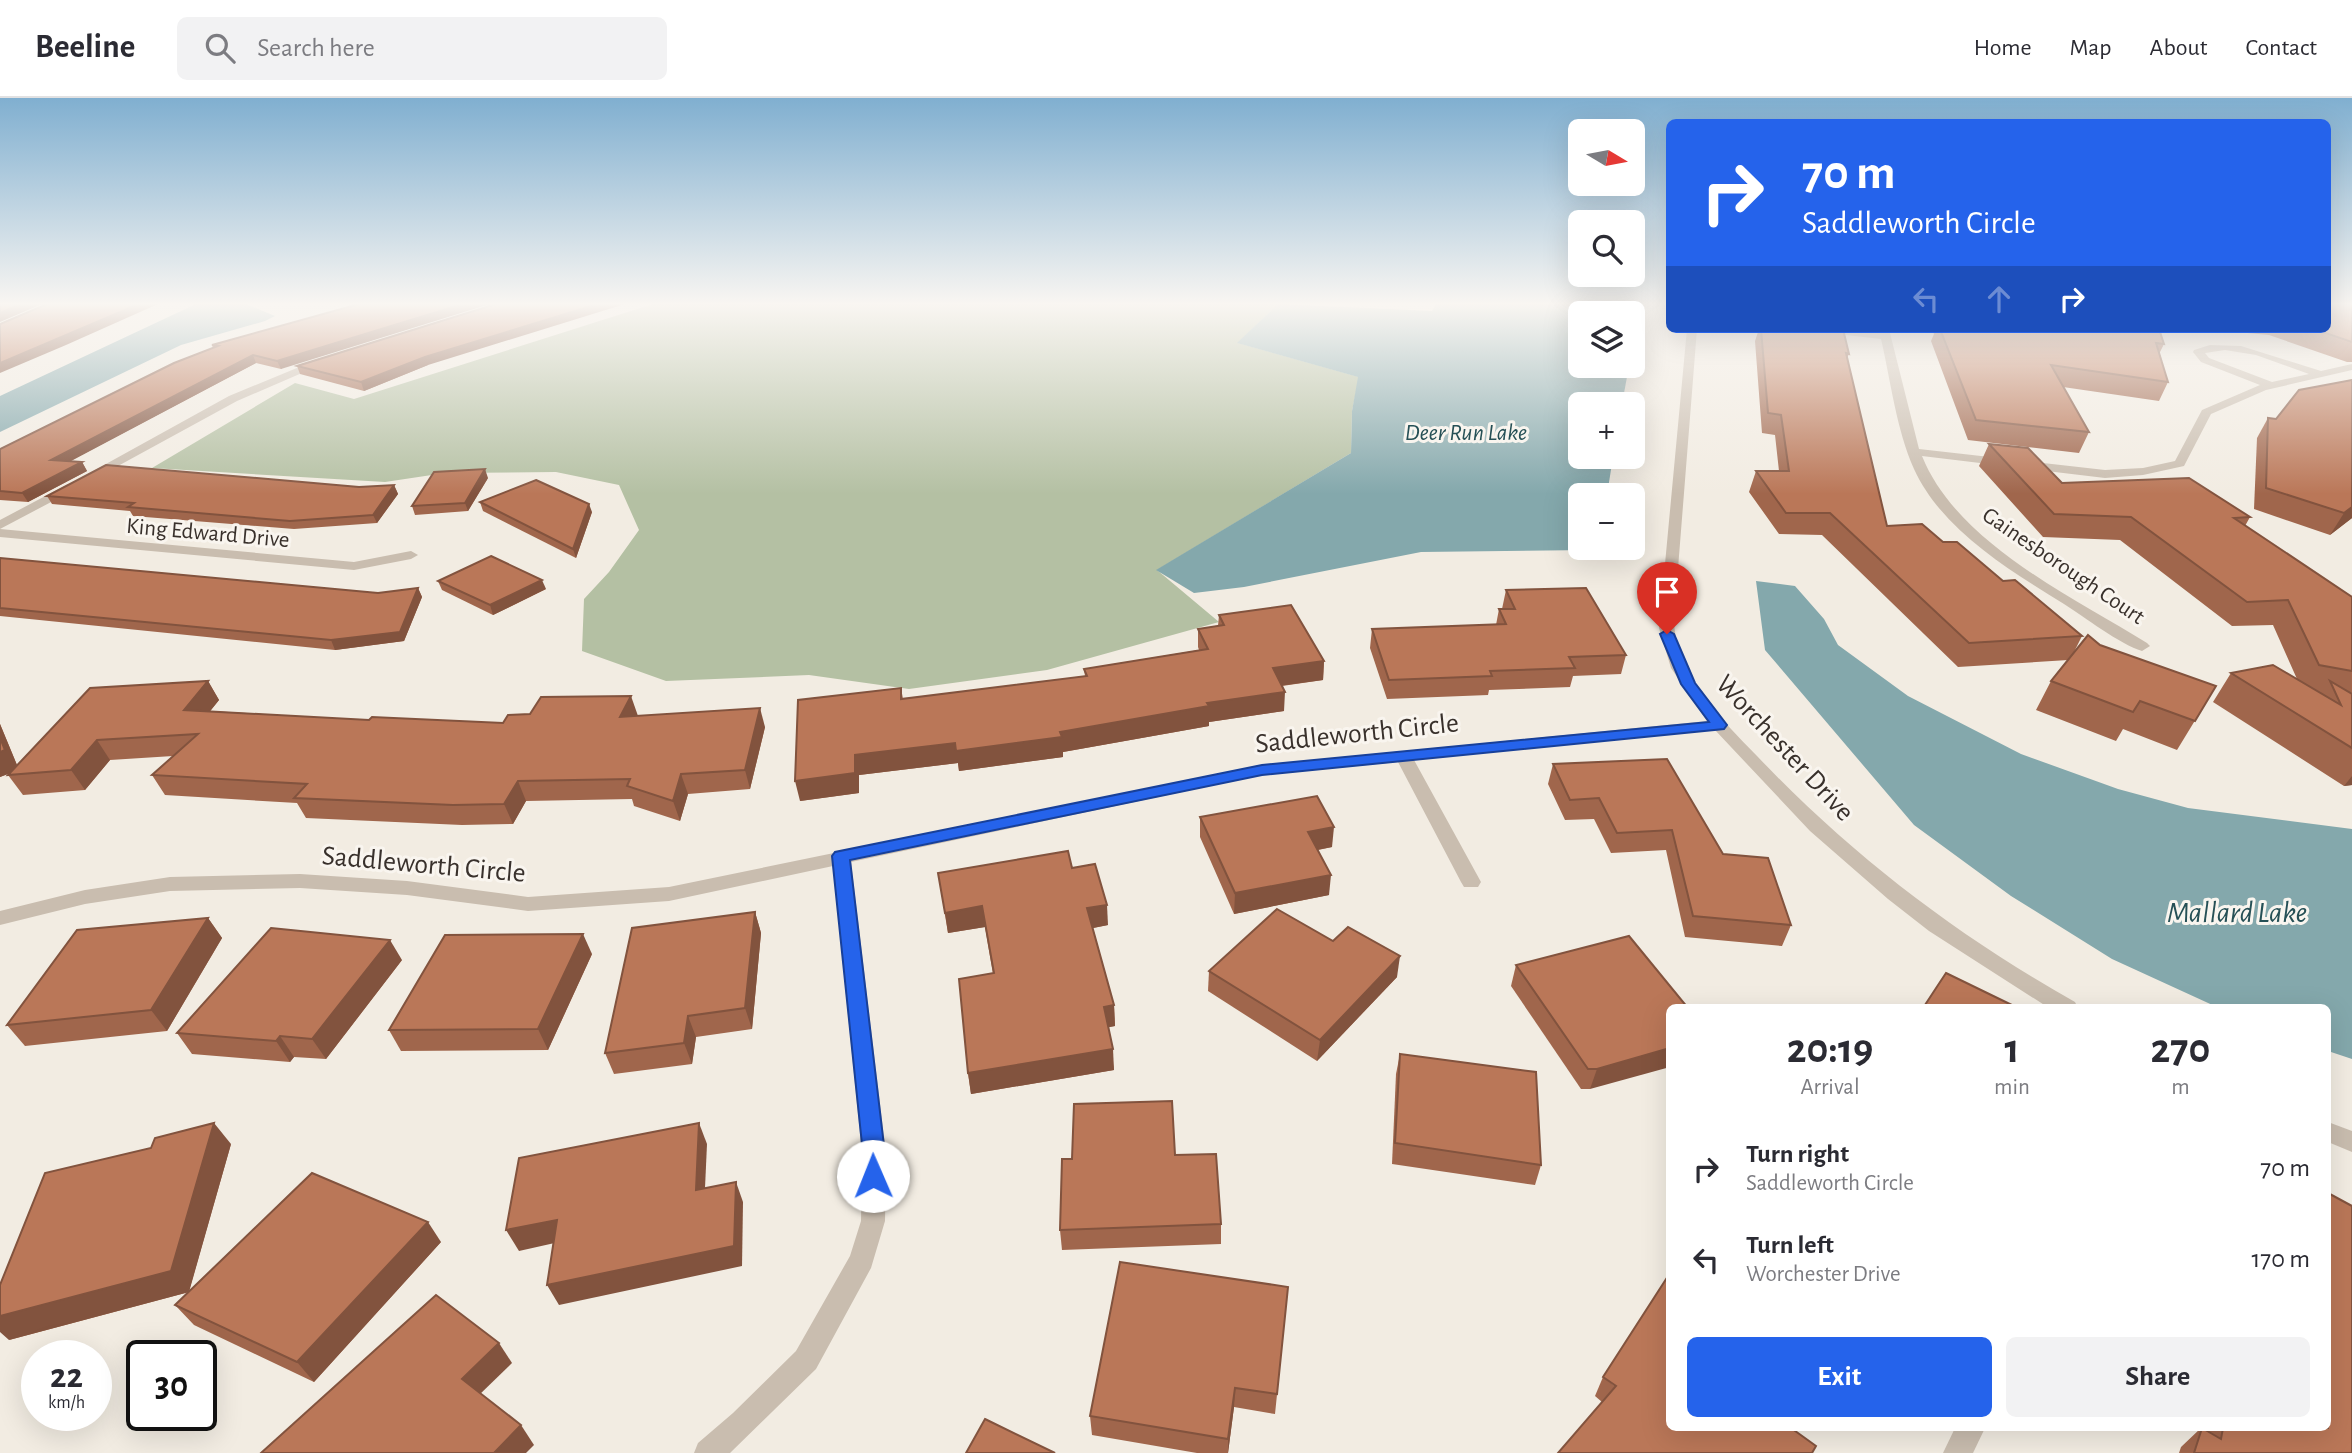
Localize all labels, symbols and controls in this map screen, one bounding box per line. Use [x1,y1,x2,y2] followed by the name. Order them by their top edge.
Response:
[177,17,667,80] search box
[201,29,239,67] icon: search
[35,31,135,64] text: Beeline
[257,35,375,61] text: Search here
[1974,36,2032,60] text: Home
[2070,36,2112,60] text: Map
[2150,36,2207,60] text: About
[2245,36,2317,60] text: Contact
[1568,119,1645,196] north arrow
[1568,119,1645,560] map controls
[1687,147,1778,238] icon: right
[1802,149,1896,198] text: 70 m
[1802,207,2036,239] text: Saddleworth Circle
[1568,210,1645,287] button: search
[1907,280,1945,318] icon: left
[1980,280,2018,318] icon: ahead
[2053,280,2091,318] icon: right
[1568,301,1645,378] button: layers
[1568,392,1645,469] button: +
[1405,421,1527,445] water label: Deer Run Lake
[1568,483,1645,560] button: −
[1978,504,2149,629] street label: Gainesborough Court
[125,515,290,552] street label: King Edward Drive
[1637,562,1697,634] pin
[1648,573,1686,611] icon: arrive
[1710,670,1859,827] street label: Worchester Drive
[1254,709,1460,759] street label: Saddleworth Circle
[321,842,527,888] street label: Saddleworth Circle
[2167,898,2307,928] water label: Mallard Lake
[1787,1028,1873,1070] text: 20:19
[2004,1028,2020,1070] text: 1
[2151,1028,2210,1070] text: 270
[1800,1076,1860,1099] text: Arrival
[1994,1076,2030,1099] text: min
[2171,1076,2190,1099] text: m
[836,1139,910,1213] position arrow
[1746,1141,1849,1167] text: Turn right
[1687,1150,1725,1188] icon: right
[2260,1155,2310,1181] text: 70 m
[1746,1172,1914,1195] text: Saddleworth Circle
[1746,1232,1834,1258] text: Turn left
[1687,1241,1725,1279] icon: left
[2251,1246,2310,1272] text: 170 m
[1746,1263,1901,1286] text: Worchester Drive
[1687,1337,1992,1417] button: Exit
[2006,1337,2310,1417] button: Share
[126,1340,217,1431] speed limit sign: 30
[50,1359,83,1394] text: 22
[48,1394,85,1412] text: km/h

